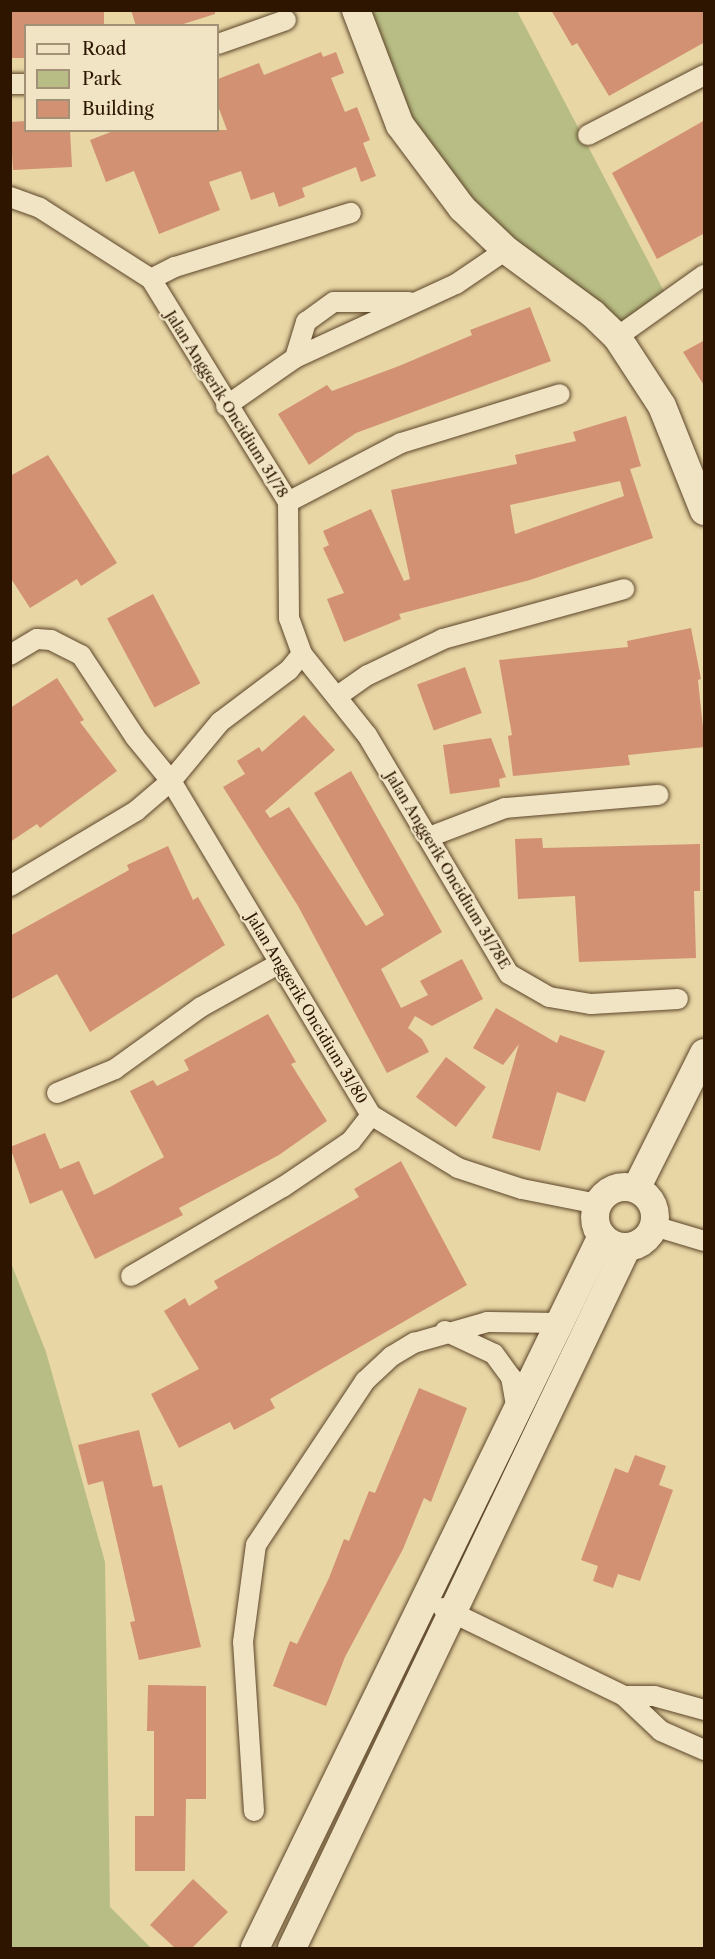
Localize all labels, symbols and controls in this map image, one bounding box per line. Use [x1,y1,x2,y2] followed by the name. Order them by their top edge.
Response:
[24,24,219,132] legend
[82,38,127,60] text: Road
[82,68,121,90] text: Park
[82,98,154,120] text: Building
[162,307,292,501] street label: Jalan Anggerik Oncidium 31/78
[381,767,515,973] street label: Jalan Anggerik Oncidium 31/78E
[242,909,372,1107] street label: Jalan Anggerik Oncidium 31/80

